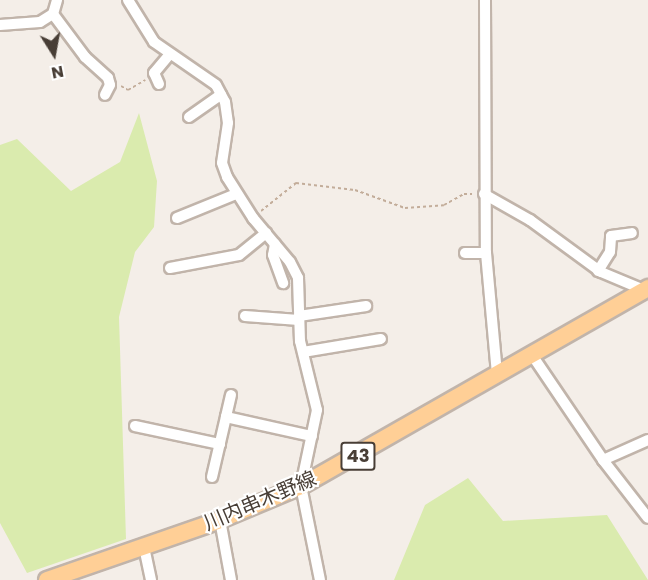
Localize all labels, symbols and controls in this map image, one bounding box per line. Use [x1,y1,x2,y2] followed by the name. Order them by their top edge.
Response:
[24,24,84,84] north arrow
[49,60,66,85] text: N
[340,441,376,471] road number: 43
[200,467,320,535] street label: 川内串木野線

